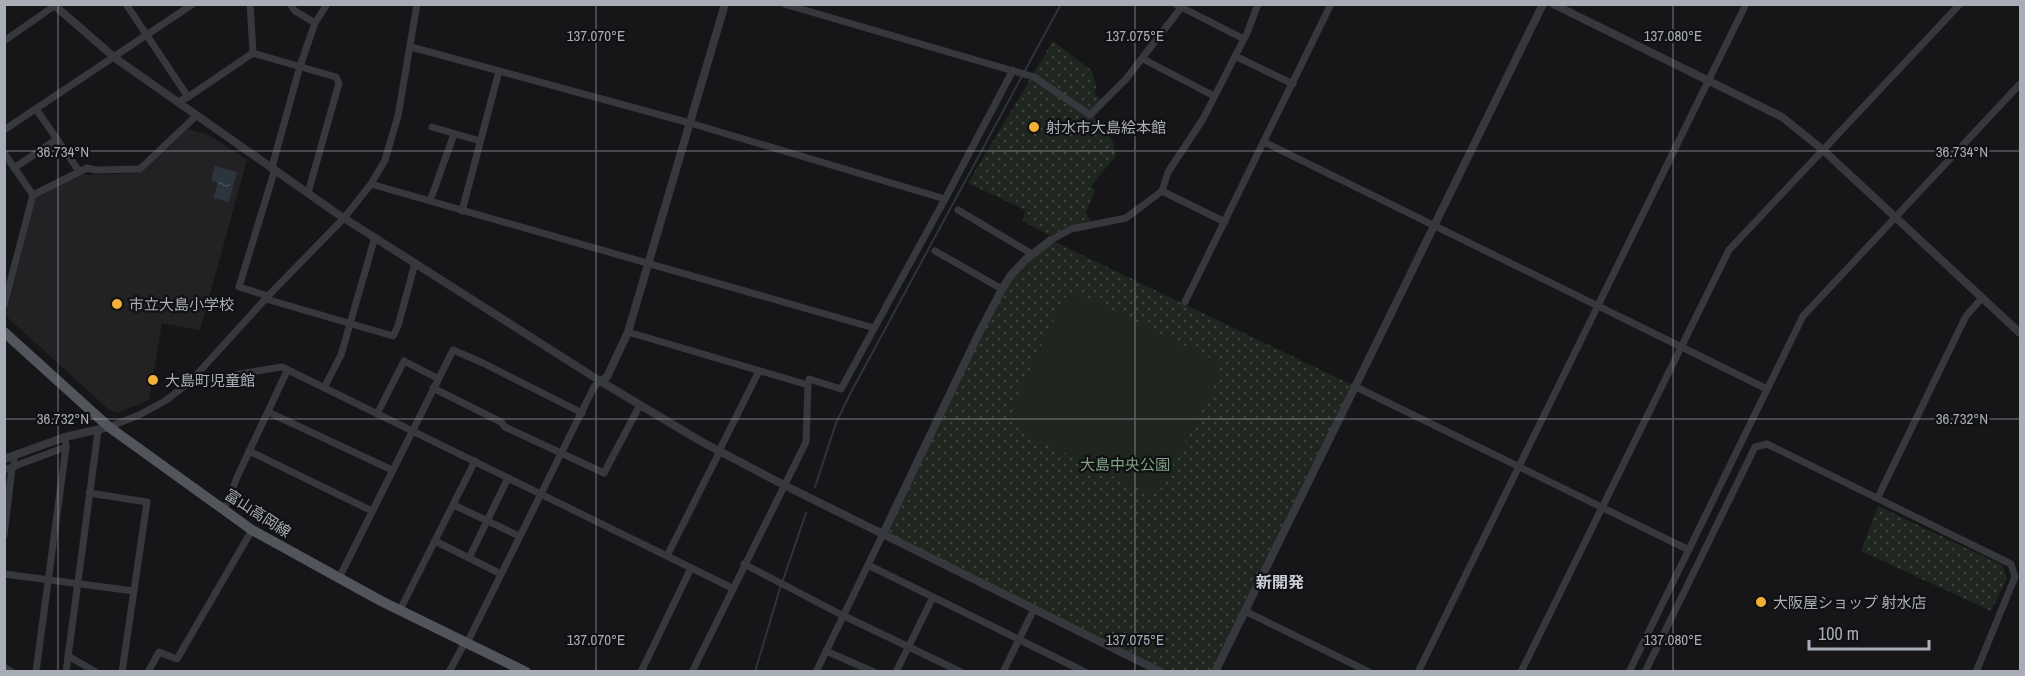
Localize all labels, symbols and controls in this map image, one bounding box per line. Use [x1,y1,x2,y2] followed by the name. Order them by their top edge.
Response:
[567,25,625,46] text: 137.070°E
[1106,25,1164,46] text: 137.075°E
[1644,25,1702,46] text: 137.080°E
[1046,117,1166,138] place label: 射水市大島絵本館
[1027,120,1041,134] marker: 射水市大島絵本館
[37,141,89,162] text: 36.734°N
[1936,141,1988,162] text: 36.734°N
[129,294,234,315] place label: 市立大島小学校
[110,297,124,311] marker: 市立大島小学校
[165,370,255,391] place label: 大島町児童館
[146,373,160,387] marker: 大島町児童館
[37,408,89,429] text: 36.732°N
[1936,408,1988,429] text: 36.732°N
[1080,454,1170,475] park label: 大島中央公園
[221,484,295,542] street label: 富山高岡線
[1256,571,1304,593] district label: 新開発
[1773,592,1926,613] place label: 大阪屋ショップ 射水店
[1754,595,1768,609] marker: 大阪屋ショップ 射水店
[1809,613,1929,651] scale bar
[1818,621,1859,646] text: 100 m
[567,629,625,650] text: 137.070°E
[1106,629,1164,650] text: 137.075°E
[1644,629,1702,650] text: 137.080°E

